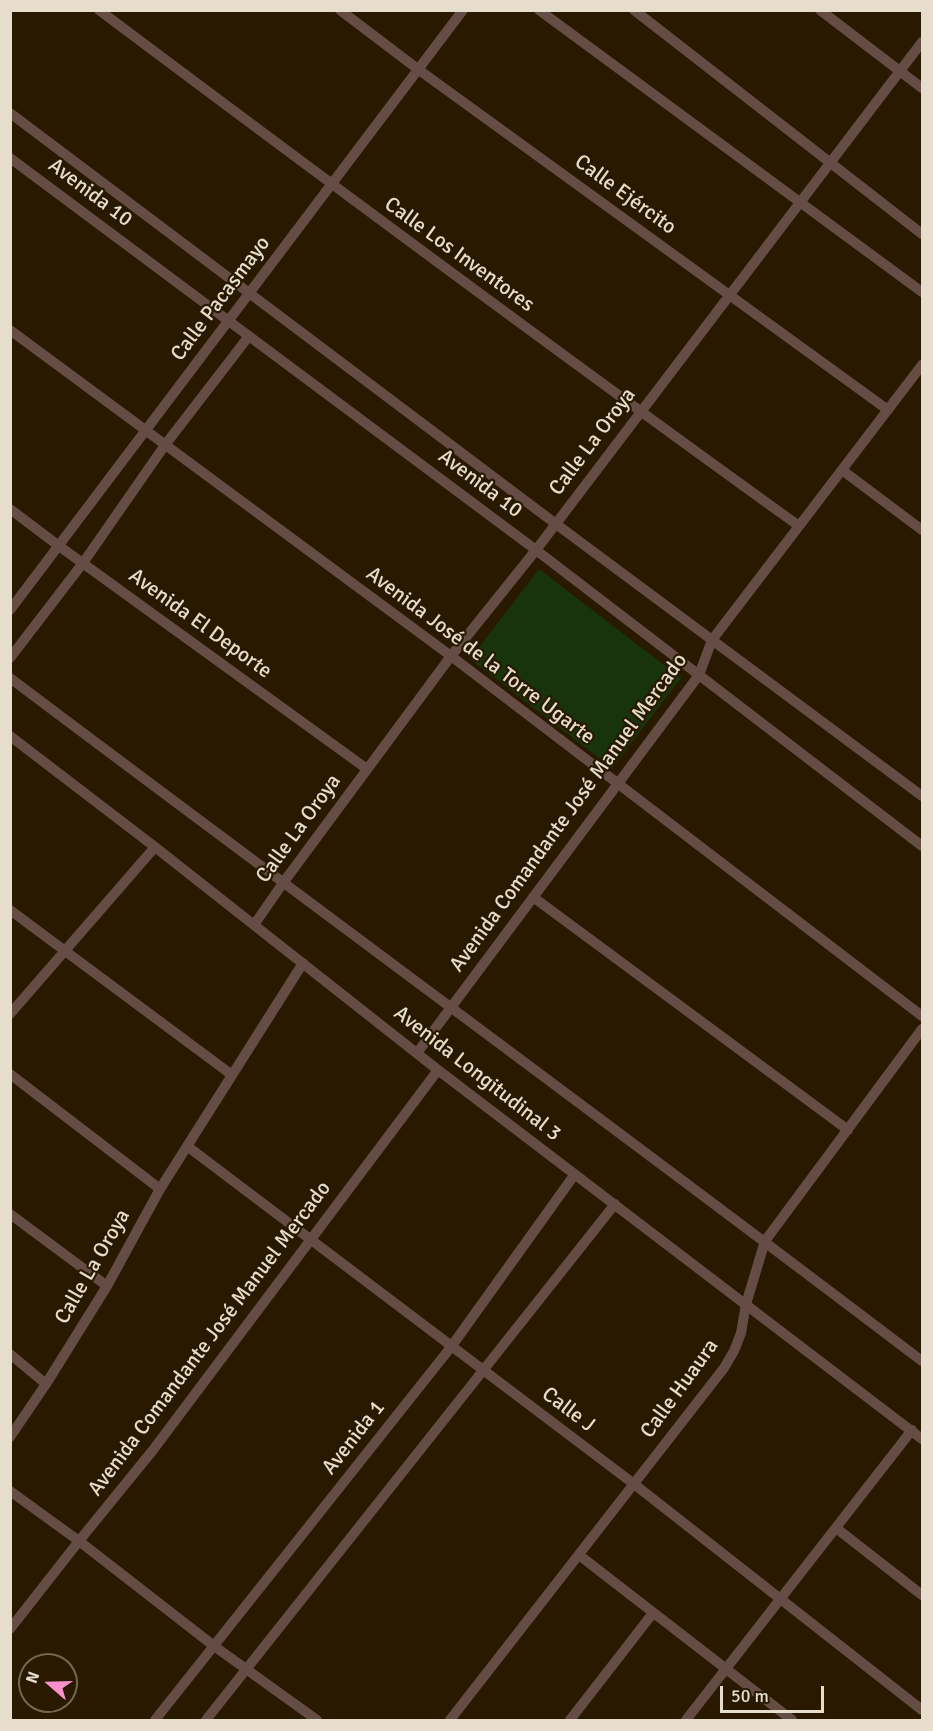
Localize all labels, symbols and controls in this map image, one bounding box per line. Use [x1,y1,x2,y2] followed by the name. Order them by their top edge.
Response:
[569,150,681,240] street label: Calle Ejército
[43,153,137,233] street label: Avenida 10
[379,192,539,318] street label: Calle Los Inventores
[166,232,276,366] street label: Calle Pacasmayo
[544,383,642,501] street label: Calle La Oroya
[433,444,527,524] street label: Avenida 10
[361,562,599,750] street label: Avenida José de la Torre Ugarte
[124,564,276,684] street label: Avenida El Deporte
[445,649,693,977] street label: Avenida Comandante José Manuel Mercado
[251,770,347,888] street label: Calle La Oroya
[388,1001,566,1147] street label: Avenida Longitudinal 3
[83,1177,337,1501] street label: Avenida Comandante José Manuel Mercado
[50,1205,136,1329] street label: Calle La Oroya
[636,1335,724,1443] street label: Calle Huaura
[537,1382,599,1438] street label: Calle J
[317,1396,391,1480] street label: Avenida 1
[18,1653,78,1713] north arrow
[22,1669,44,1686] text: N
[723,1674,826,1712] scale bar
[731,1685,769,1707] text: 50 m

